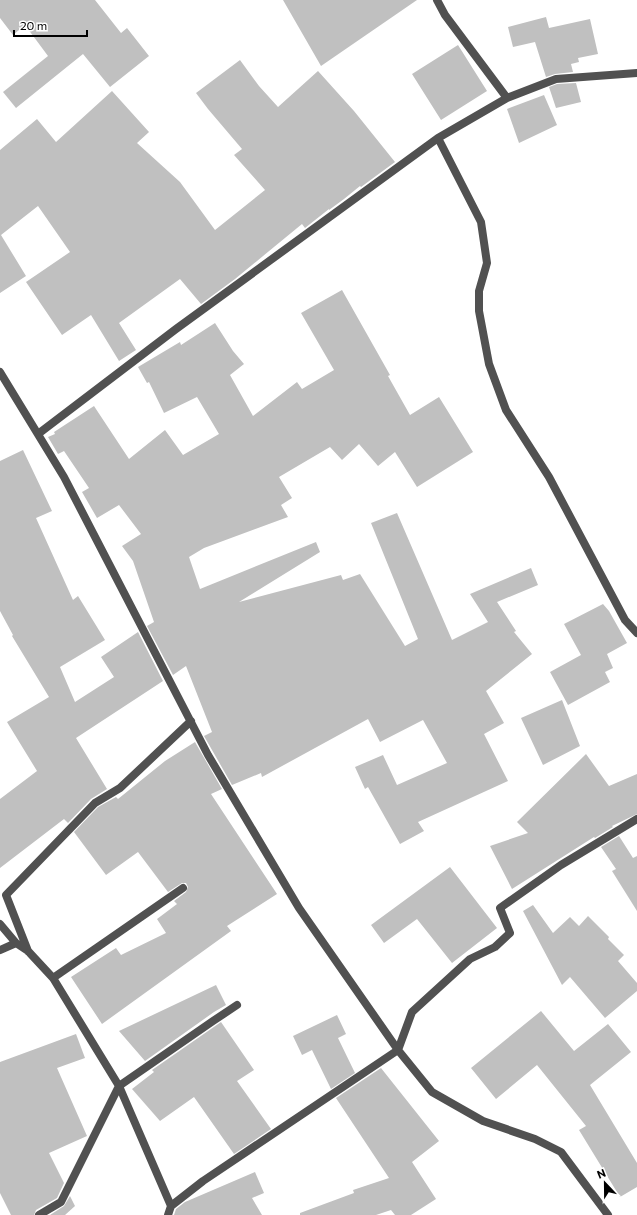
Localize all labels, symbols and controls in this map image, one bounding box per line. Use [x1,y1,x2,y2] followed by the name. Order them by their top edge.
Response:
[14,12,87,38] scale bar
[20,18,47,32] text: 20 m
[585,1163,625,1203] north arrow
[595,1166,607,1181] text: N

